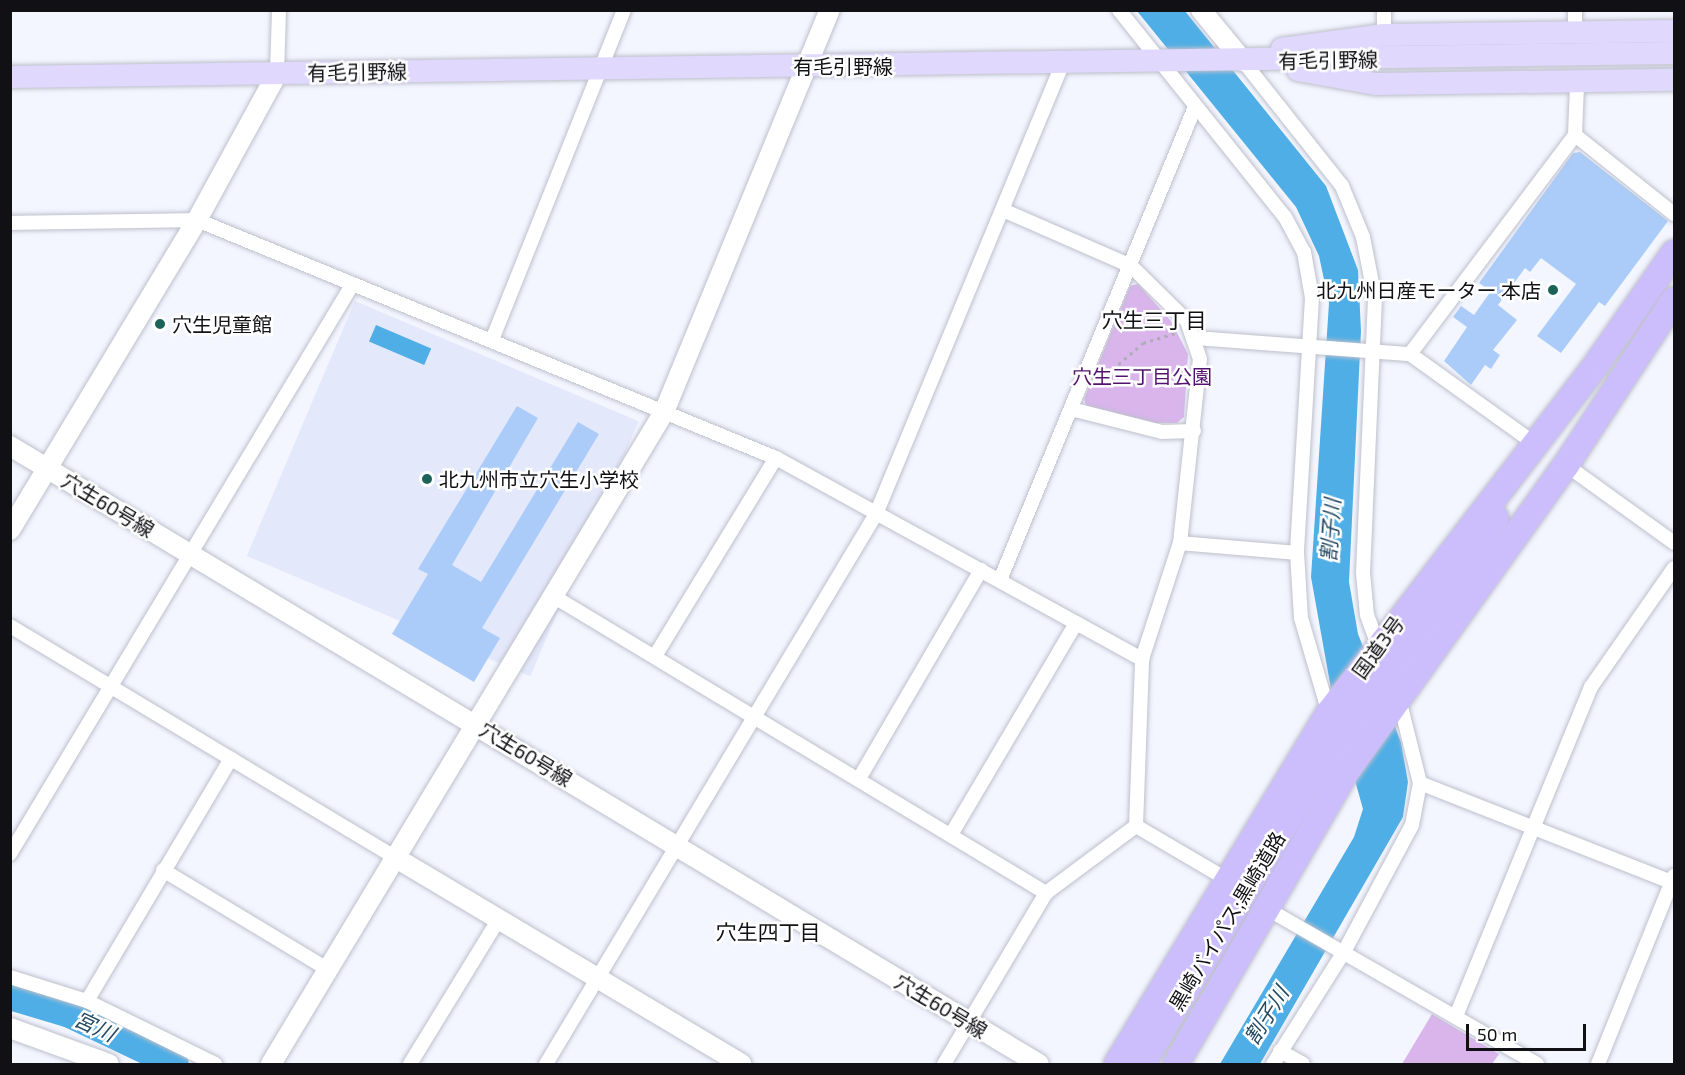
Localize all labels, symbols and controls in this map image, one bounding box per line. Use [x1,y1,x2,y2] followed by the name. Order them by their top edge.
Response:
[1278,47,1378,73] street label: 有毛引野線
[793,54,893,78] street label: 有毛引野線
[307,59,407,85] street label: 有毛引野線
[1317,278,1541,302] place label: 北九州日産モーター 本店
[1546,283,1560,297] marker: 北九州日産モーター 本店
[1102,307,1206,333] district label: 穴生三丁目
[172,312,272,336] place label: 穴生児童館
[153,317,167,331] marker: 穴生児童館
[1072,364,1212,388] park label: 穴生三丁目公園
[439,467,639,491] place label: 北九州市立穴生小学校
[57,468,159,542] street label: 穴生60号線
[420,472,434,486] marker: 北九州市立穴生小学校
[1315,498,1345,562] water label: 割子川
[1347,611,1409,683] street label: 国道3号
[475,717,577,791] street label: 穴生60号線
[1164,827,1290,1015] street label: 黒崎バイパス;黒崎道路
[716,919,820,945] district label: 穴生四丁目
[890,969,992,1043] street label: 穴生60号線
[1239,982,1293,1048] water label: 割子川
[71,1006,119,1046] water label: 宮川
[1469,1012,1589,1050] scale bar
[1477,1023,1517,1045] text: 50 m

